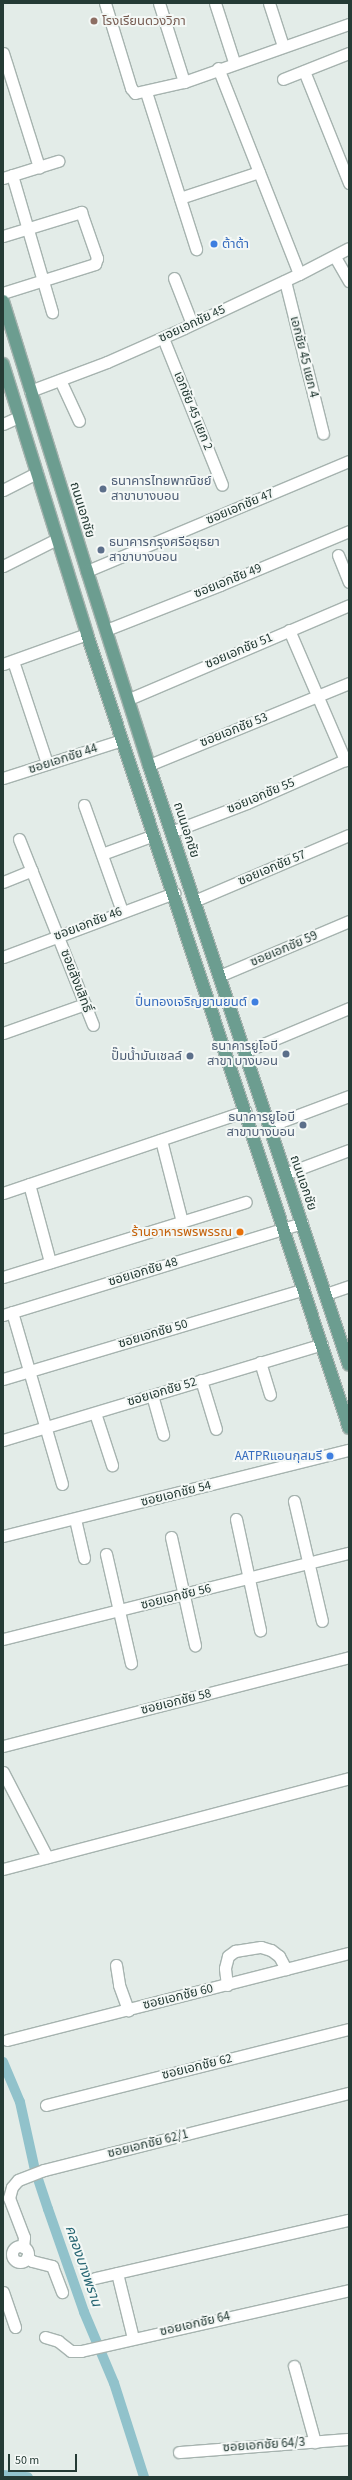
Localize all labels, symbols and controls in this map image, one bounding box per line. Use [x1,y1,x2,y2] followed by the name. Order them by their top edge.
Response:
[102,13,186,29] place label: โรงเรียนดวงวิภา
[89,16,99,26] marker: โรงเรียนดวงวิภา
[222,236,249,252] place label: ต้าต้า
[209,239,219,249] marker: ต้าต้า
[156,302,228,346] street label: ซอยเอกชัย 45
[286,315,322,399] street label: เอกชัย 45 แยก 4
[170,369,216,453] street label: เอกชัย 45 แยก 2
[111,474,212,505] place label: ธนาคารไทยพาณิชย์ สาขาบางบอน
[66,480,98,540] street label: ถนนเอกชัย
[98,484,108,494] marker: ธนาคารไทยพาณิชย์ สาขาบางบอน
[204,486,276,528] street label: ซอยเอกชัย 47
[109,535,220,566] place label: ธนาคารกรุงศรีอยุธยา สาขาบางบอน
[96,545,106,555] marker: ธนาคารกรุงศรีอยุธยา สาขาบางบอน
[192,560,264,602] street label: ซอยเอกชัย 49
[203,630,275,672] street label: ซอยเอกชัย 51
[198,709,270,751] street label: ซอยเอกชัย 53
[26,740,100,778] street label: ซอยเอกชัย 44
[225,775,297,817] street label: ซอยเอกชัย 55
[170,800,202,860] street label: ถนนเอกชัย
[236,847,308,889] street label: ซอยเอกชัย 57
[52,904,124,944] street label: ซอยเอกชัย 46
[248,928,320,970] street label: ซอยเอกชัย 59
[57,947,95,1015] street label: ซอยสังขสิทธิ์
[135,994,247,1010] place label: ปิ่นทองเจริญยานยนต์
[250,997,260,1007] marker: ปิ่นทองเจริญยานยนต์
[207,1039,278,1070] place label: ธนาคารยูโอบี สาขา บางบอน
[111,1048,182,1064] place label: ปั๊มน้ำมันเชลล์
[281,1049,291,1059] marker: ธนาคารยูโอบี สาขา บางบอน
[185,1051,195,1061] marker: ปั๊มน้ำมันเชลล์
[227,1110,295,1141] place label: ธนาคารยูโอบี สาขาบางบอน
[298,1120,308,1130] marker: ธนาคารยูโอบี สาขาบางบอน
[286,1153,320,1213] street label: ถนนเอกชัย
[131,1224,232,1240] place label: ร้านอาหารพรพรรณ
[235,1227,245,1237] marker: ร้านอาหารพรพรรณ
[106,1254,180,1290] street label: ซอยเอกชัย 48
[116,1316,190,1352] street label: ซอยเอกชัย 50
[125,1374,199,1410] street label: ซอยเอกชัย 52
[235,1448,322,1464] place label: AATPRแอนกุสมรี
[325,1451,335,1461] marker: AATPRแอนกุสมรี
[139,1478,213,1510] street label: ซอยเอกชัย 54
[139,1581,213,1613] street label: ซอยเอกชัย 56
[139,1686,213,1718] street label: ซอยเอกชัย 58
[141,1981,215,2013] street label: ซอยเอกชัย 60
[160,2051,234,2083] street label: ซอยเอกชัย 62
[106,2126,190,2162] street label: ซอยเอกชัย 62/1
[61,2223,105,2309] water label: คลองบางพราน
[158,2308,232,2340] street label: ซอยเอกชัย 64
[222,2434,306,2456] street label: ซอยเอกชัย 64/3
[10,2446,79,2472] scale bar
[15,2452,39,2469] text: 50 m

